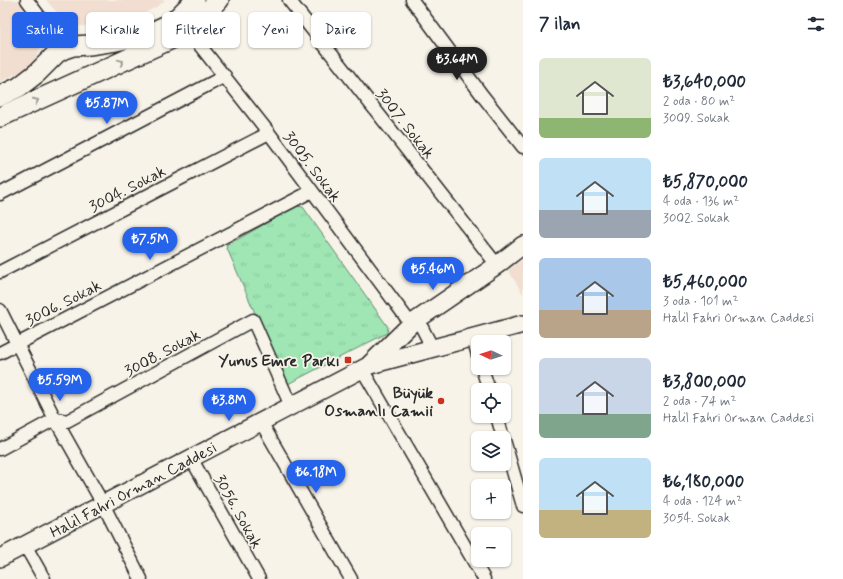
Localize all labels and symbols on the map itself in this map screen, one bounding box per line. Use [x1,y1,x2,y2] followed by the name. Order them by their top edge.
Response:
[424,47,490,81] pin: ₺3.64M
[117,59,124,67] one-way arrow
[371,84,439,163] street label: 3007. Sokak
[74,91,140,125] pin: ₺5.87M
[31,98,39,106] one-way arrow
[278,127,345,207] street label: 3005. Sokak
[86,161,170,218] street label: 3004. Sokak
[122,227,178,261] pin: ₺7.5M
[400,257,466,291] pin: ₺5.46M
[22,275,105,331] street label: 3006. Sokak
[121,325,204,382] street label: 3008. Sokak
[471,335,511,375] north arrow
[218,351,340,372] place label: Yunus Emre Parkı
[343,355,353,365] marker: Yunus Emre Parkı
[27,368,93,402] pin: ₺5.59M
[324,383,433,422] place label: Büyük Osmanlı Camii
[201,388,257,422] pin: ₺3.8M
[436,396,446,406] marker: Büyük Osmanlı Camii
[46,437,221,543] street label: Halil Fahri Orman Caddesi
[283,460,349,494] pin: ₺6.18M
[209,471,267,553] street label: 3056. Sokak

